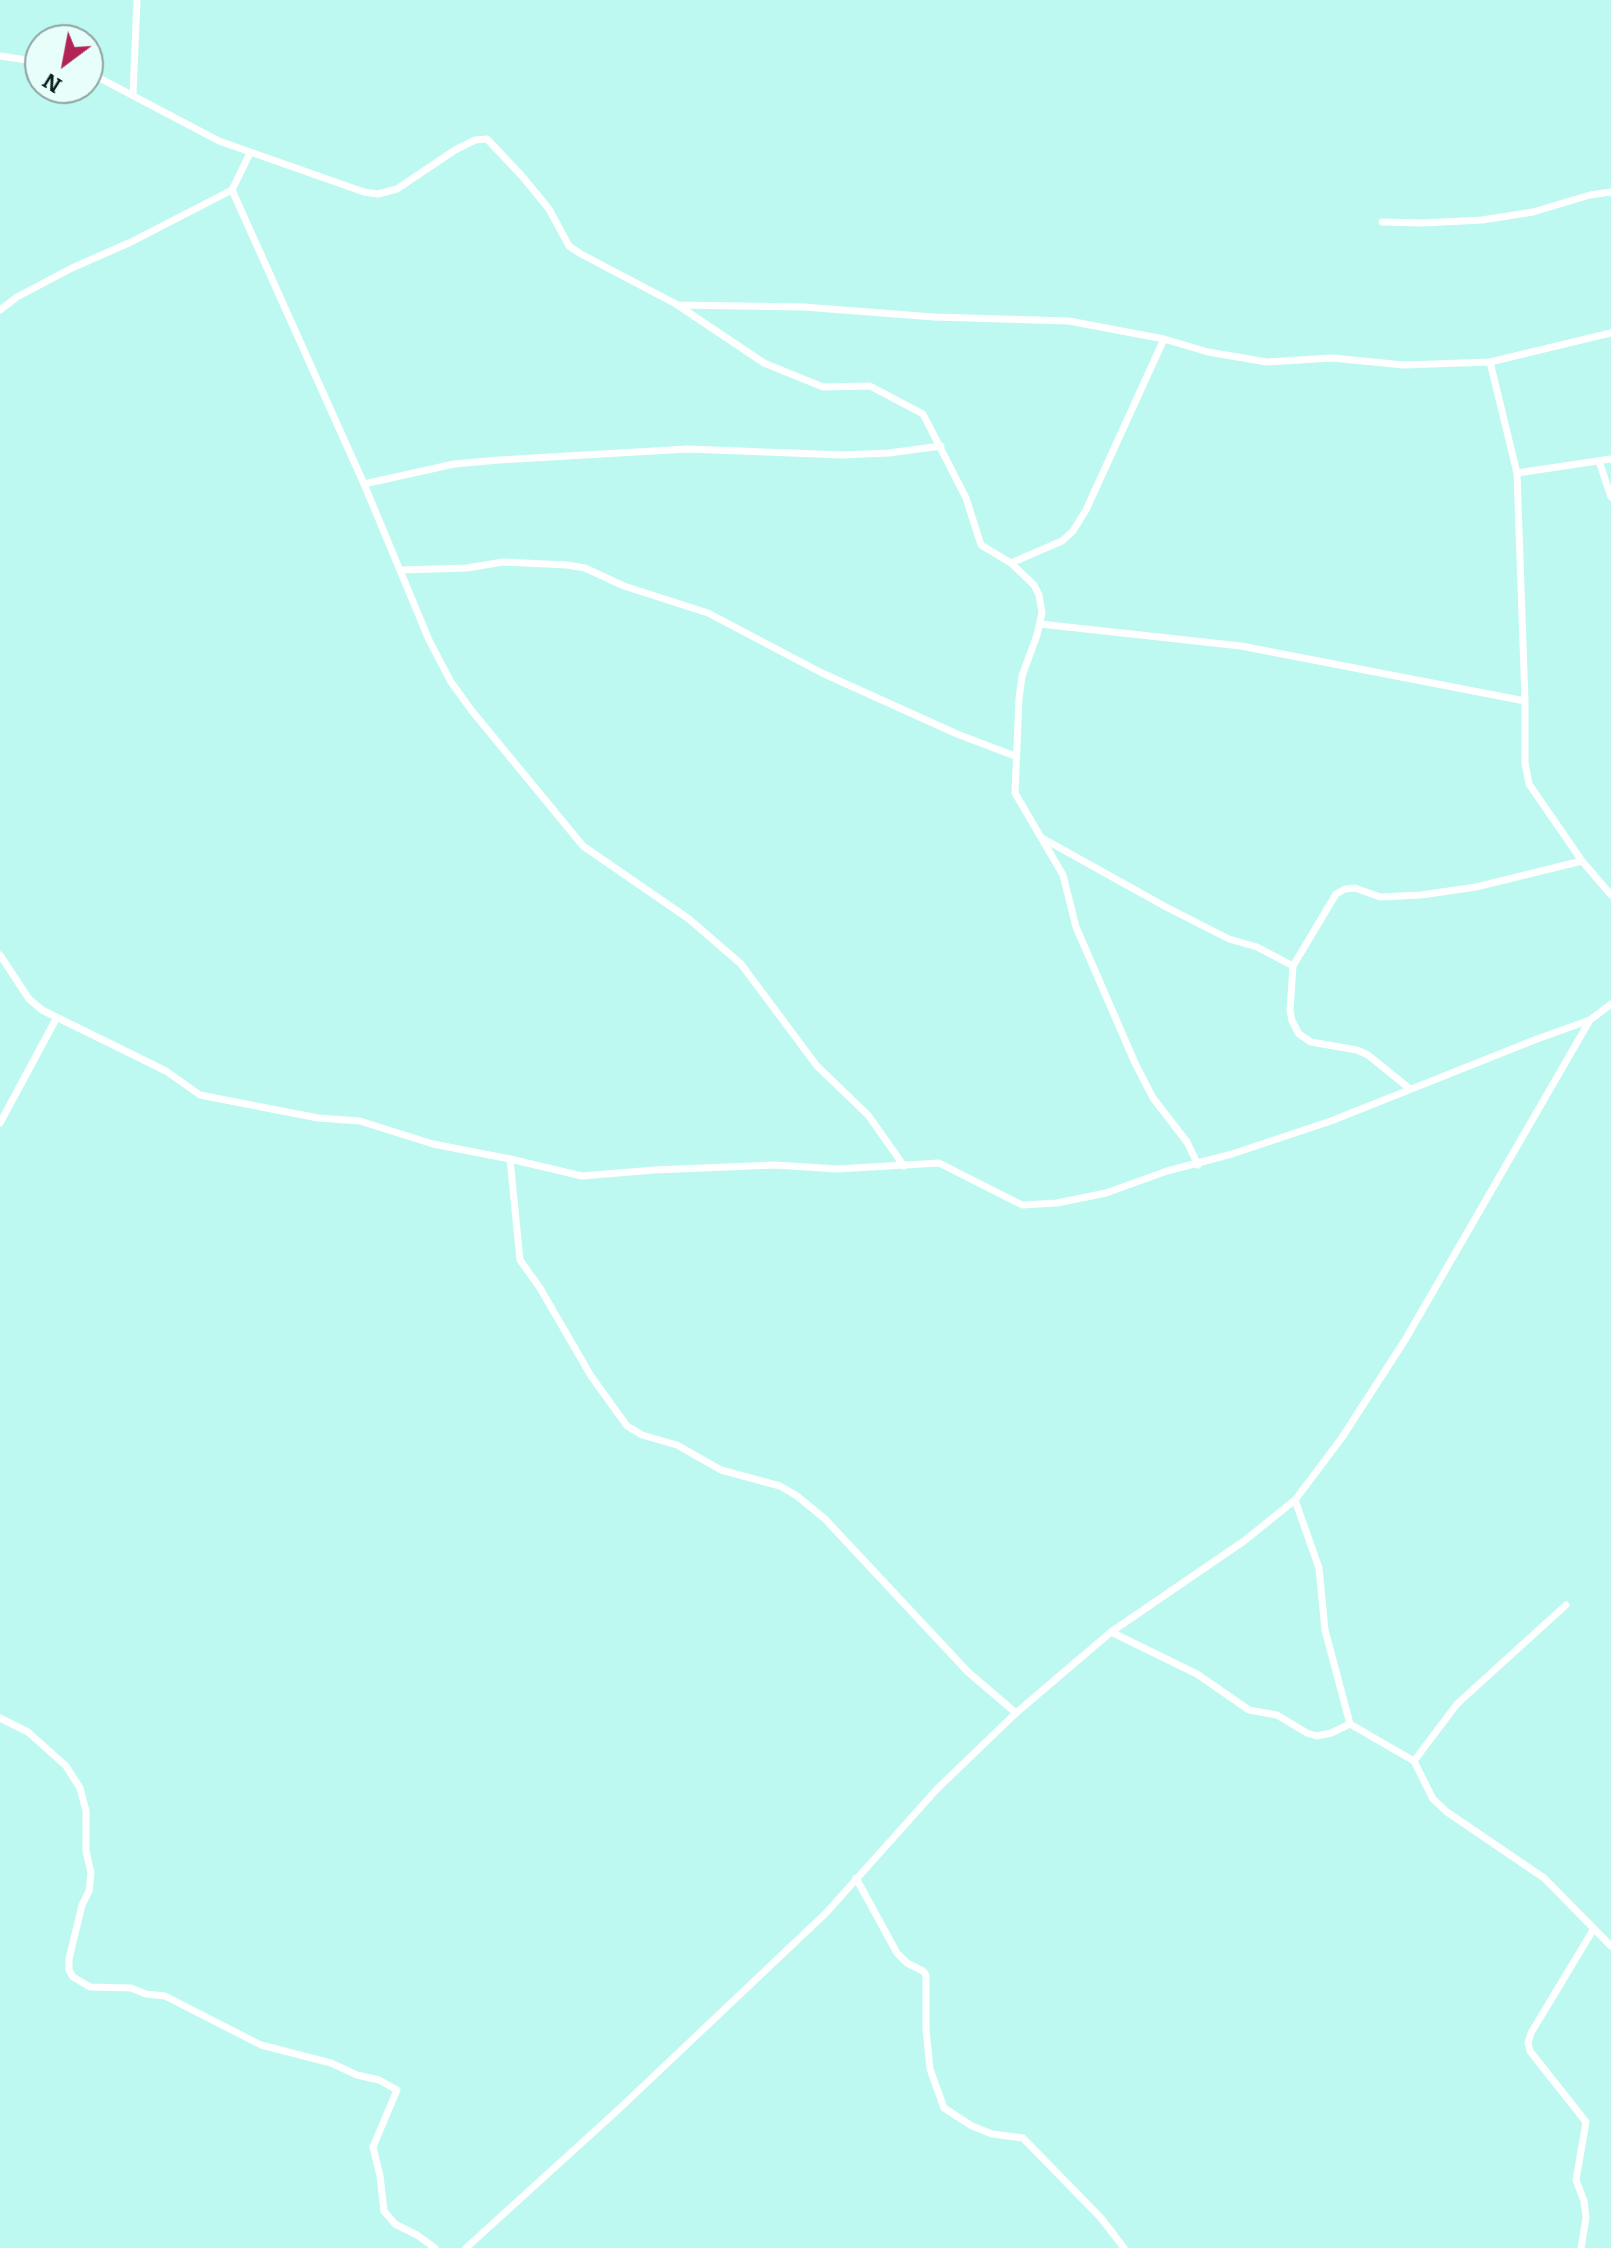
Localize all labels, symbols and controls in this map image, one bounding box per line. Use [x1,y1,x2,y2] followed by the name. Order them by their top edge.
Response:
[24,24,104,104] north arrow
[38,67,66,99] text: N

